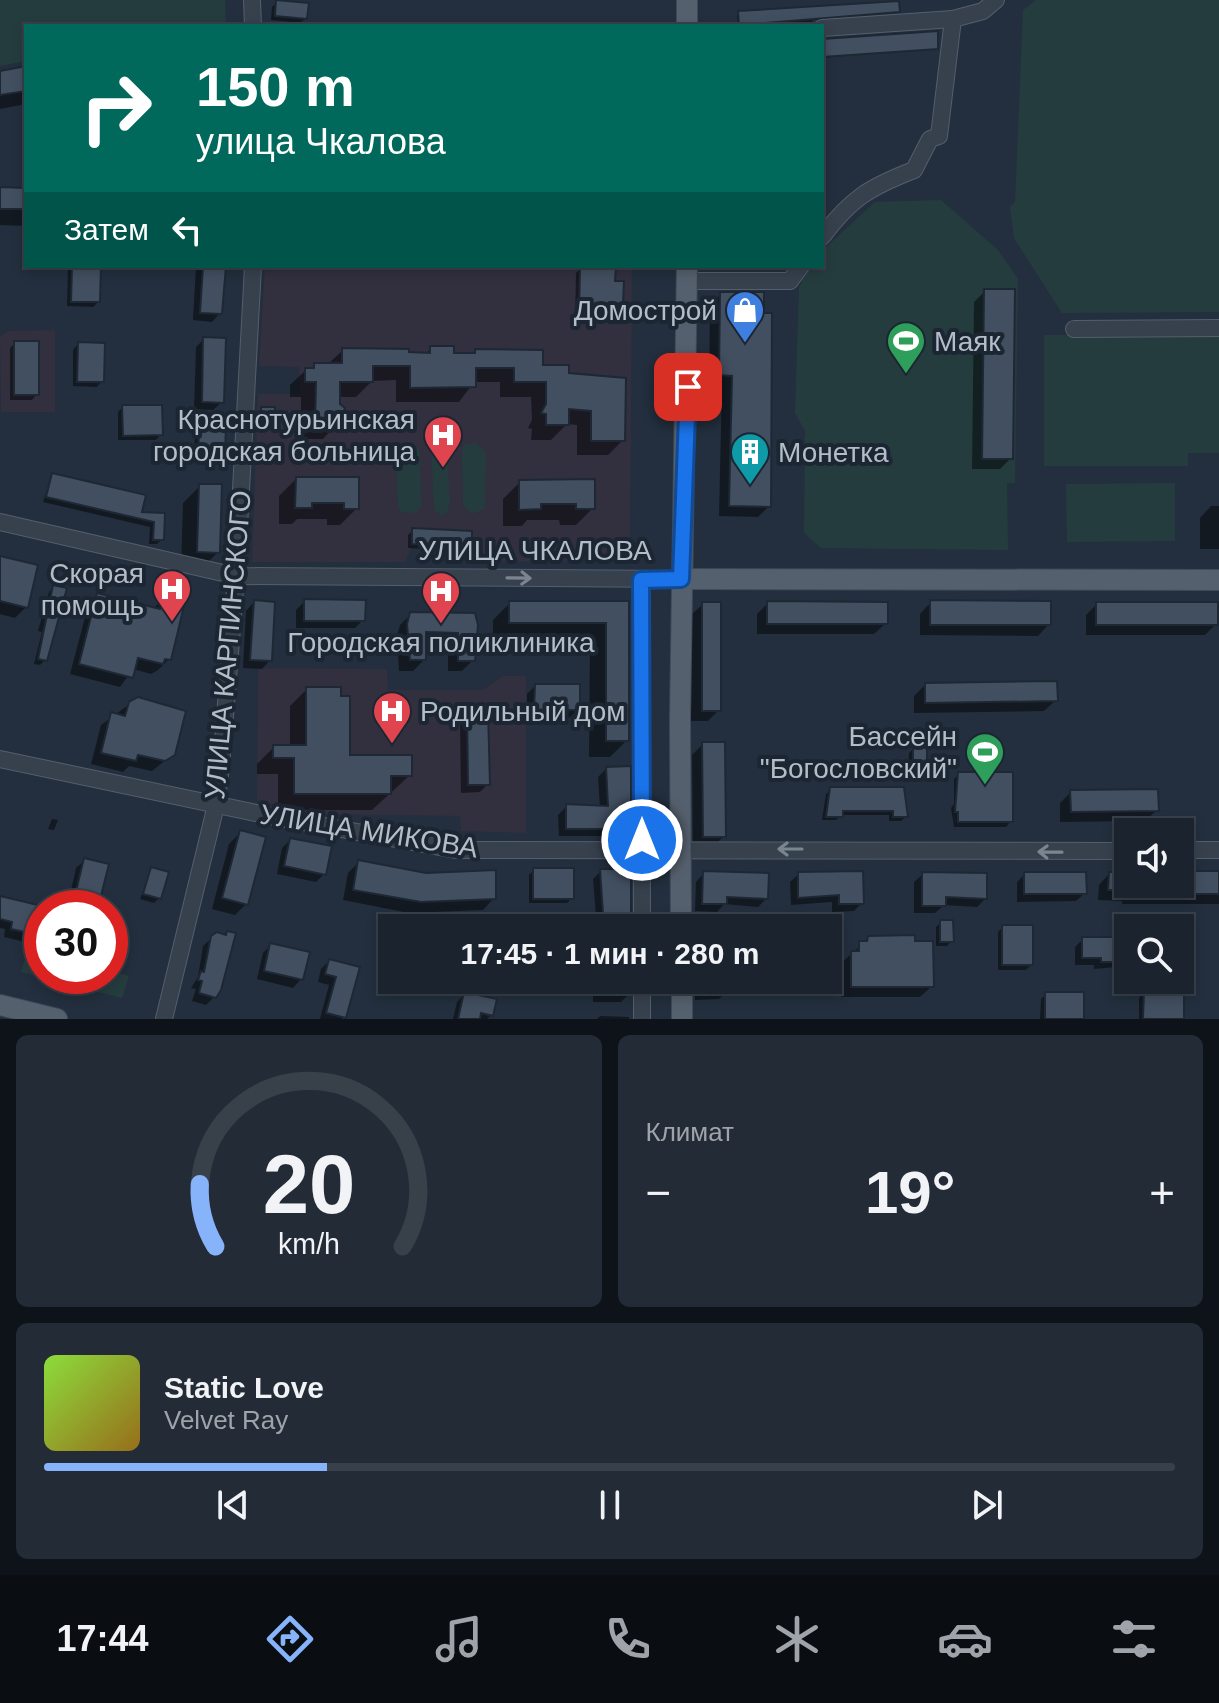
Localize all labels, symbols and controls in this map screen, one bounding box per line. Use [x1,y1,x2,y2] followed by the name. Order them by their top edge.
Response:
[196,55,355,118] text: 150 m
[64,56,168,160] icon: right
[196,121,446,162] text: улица Чкалова
[165,208,209,252] icon: left
[64,213,149,246] text: Затем
[724,289,766,344] shop icon: Домострой
[574,295,717,326] place label: Домострой
[885,320,927,375] sports icon: Маяк
[934,326,1001,357] place label: Маяк
[654,353,722,421] pin
[666,365,710,409] icon: arrive
[153,404,415,467] place label: Краснотурьинская городская больница
[422,414,464,469] hospital icon: Краснотурьинская городская больница
[729,431,771,486] building icon: Монетка
[778,437,889,468] place label: Монетка
[199,489,257,801] street label: УЛИЦА КАРПИНСКОГО
[418,535,652,566] street label: УЛИЦА ЧКАЛОВА
[41,558,144,621] place label: Скорая помощь
[151,568,193,623] hospital icon: Скорая помощь
[420,570,462,625] hospital icon: Городская поликлиника
[505,570,532,586] one-way arrow
[287,627,595,658] place label: Городская поликлиника
[371,690,413,745] hospital icon: Родильный дом
[420,696,625,727] place label: Родильный дом
[760,721,957,784] place label: Бассейн "Богословский"
[964,731,1006,786] sports icon: Бассейн "Богословский"
[258,798,480,864] street label: УЛИЦА МИКОВА
[600,798,684,882] position arrow
[1114,818,1194,994] map controls
[1114,818,1194,898] button: sound
[777,841,804,857] one-way arrow
[1037,844,1064,860] one-way arrow
[24,890,128,994] speed limit sign: 30
[1114,914,1194,994] button: search
[461,937,759,970] text: 17:45 · 1 мин · 280 m
[646,1117,734,1147] text: Климат
[262,1138,355,1231] text: 20
[865,1159,956,1226] text: 19°
[646,1168,671,1217] text: −
[1149,1168,1175,1217] text: +
[278,1228,340,1260] text: km/h
[164,1371,324,1404] text: Static Love
[164,1405,288,1435] text: Velvet Ray
[211,1483,255,1527] icon: previous
[588,1483,632,1527] icon: pause
[965,1483,1009,1527] icon: next
[262,1611,318,1667] icon: directions
[431,1611,487,1667] icon: music
[600,1611,656,1667] icon: phone
[769,1611,825,1667] icon: climate
[937,1611,993,1667] icon: car
[1106,1611,1162,1667] icon: filters
[56,1618,149,1659] text: 17:44

